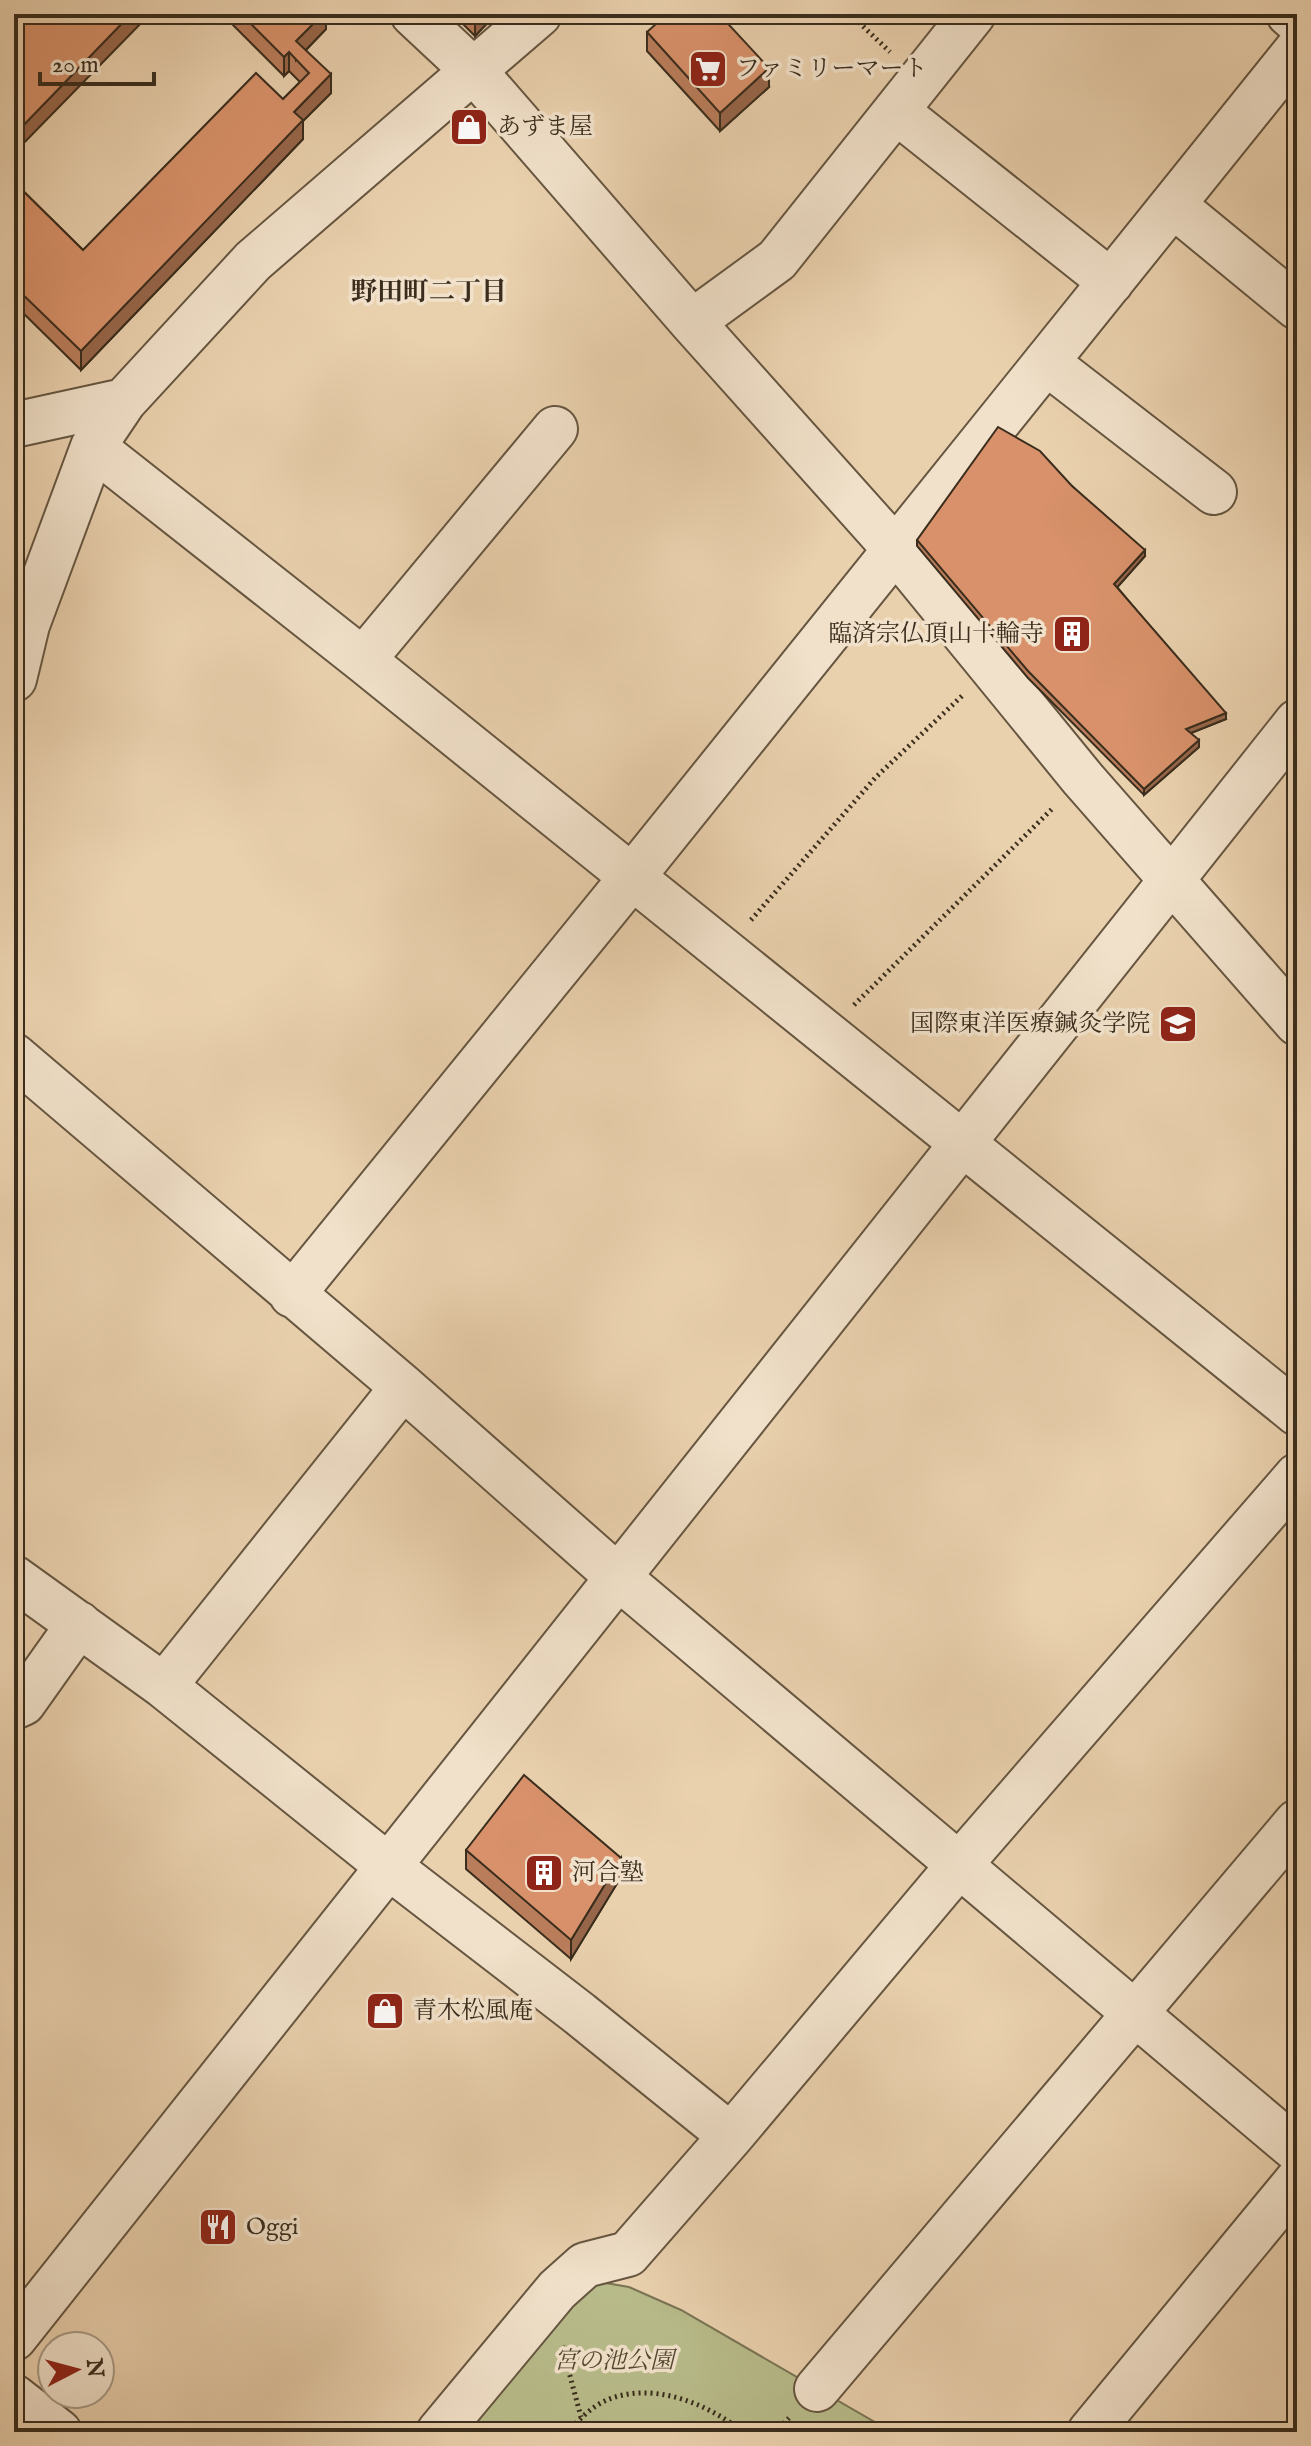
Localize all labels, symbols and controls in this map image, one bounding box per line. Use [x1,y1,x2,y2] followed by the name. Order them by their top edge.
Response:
[40,36,154,86] scale bar
[687,48,729,90] supermarket icon: ファミリーマート
[52,50,99,81] text: 20 m
[736,54,928,85] place label: ファミリーマート
[448,106,490,148] shop icon: あずま屋
[497,112,593,143] place label: あずま屋
[351,276,507,309] district label: 野田町二丁目
[1051,613,1093,655] building icon: 臨済宗仏頂山十輪寺
[828,619,1044,650] place label: 臨済宗仏頂山十輪寺
[1157,1003,1199,1045] school or university icon: 国際東洋医療鍼灸学院
[910,1009,1150,1040] place label: 国際東洋医療鍼灸学院
[523,1852,565,1894] building icon: 河合塾
[572,1858,644,1889] place label: 河合塾
[364,1990,406,2032] shop icon: 青木松風庵
[413,1996,533,2027] place label: 青木松風庵
[197,2206,239,2248] restaurant icon: Oggi
[246,2212,298,2243] place label: Oggi
[36,2330,116,2410] north arrow
[554,2346,678,2377] park label: 宮の池公園
[79,2356,109,2379] text: N

